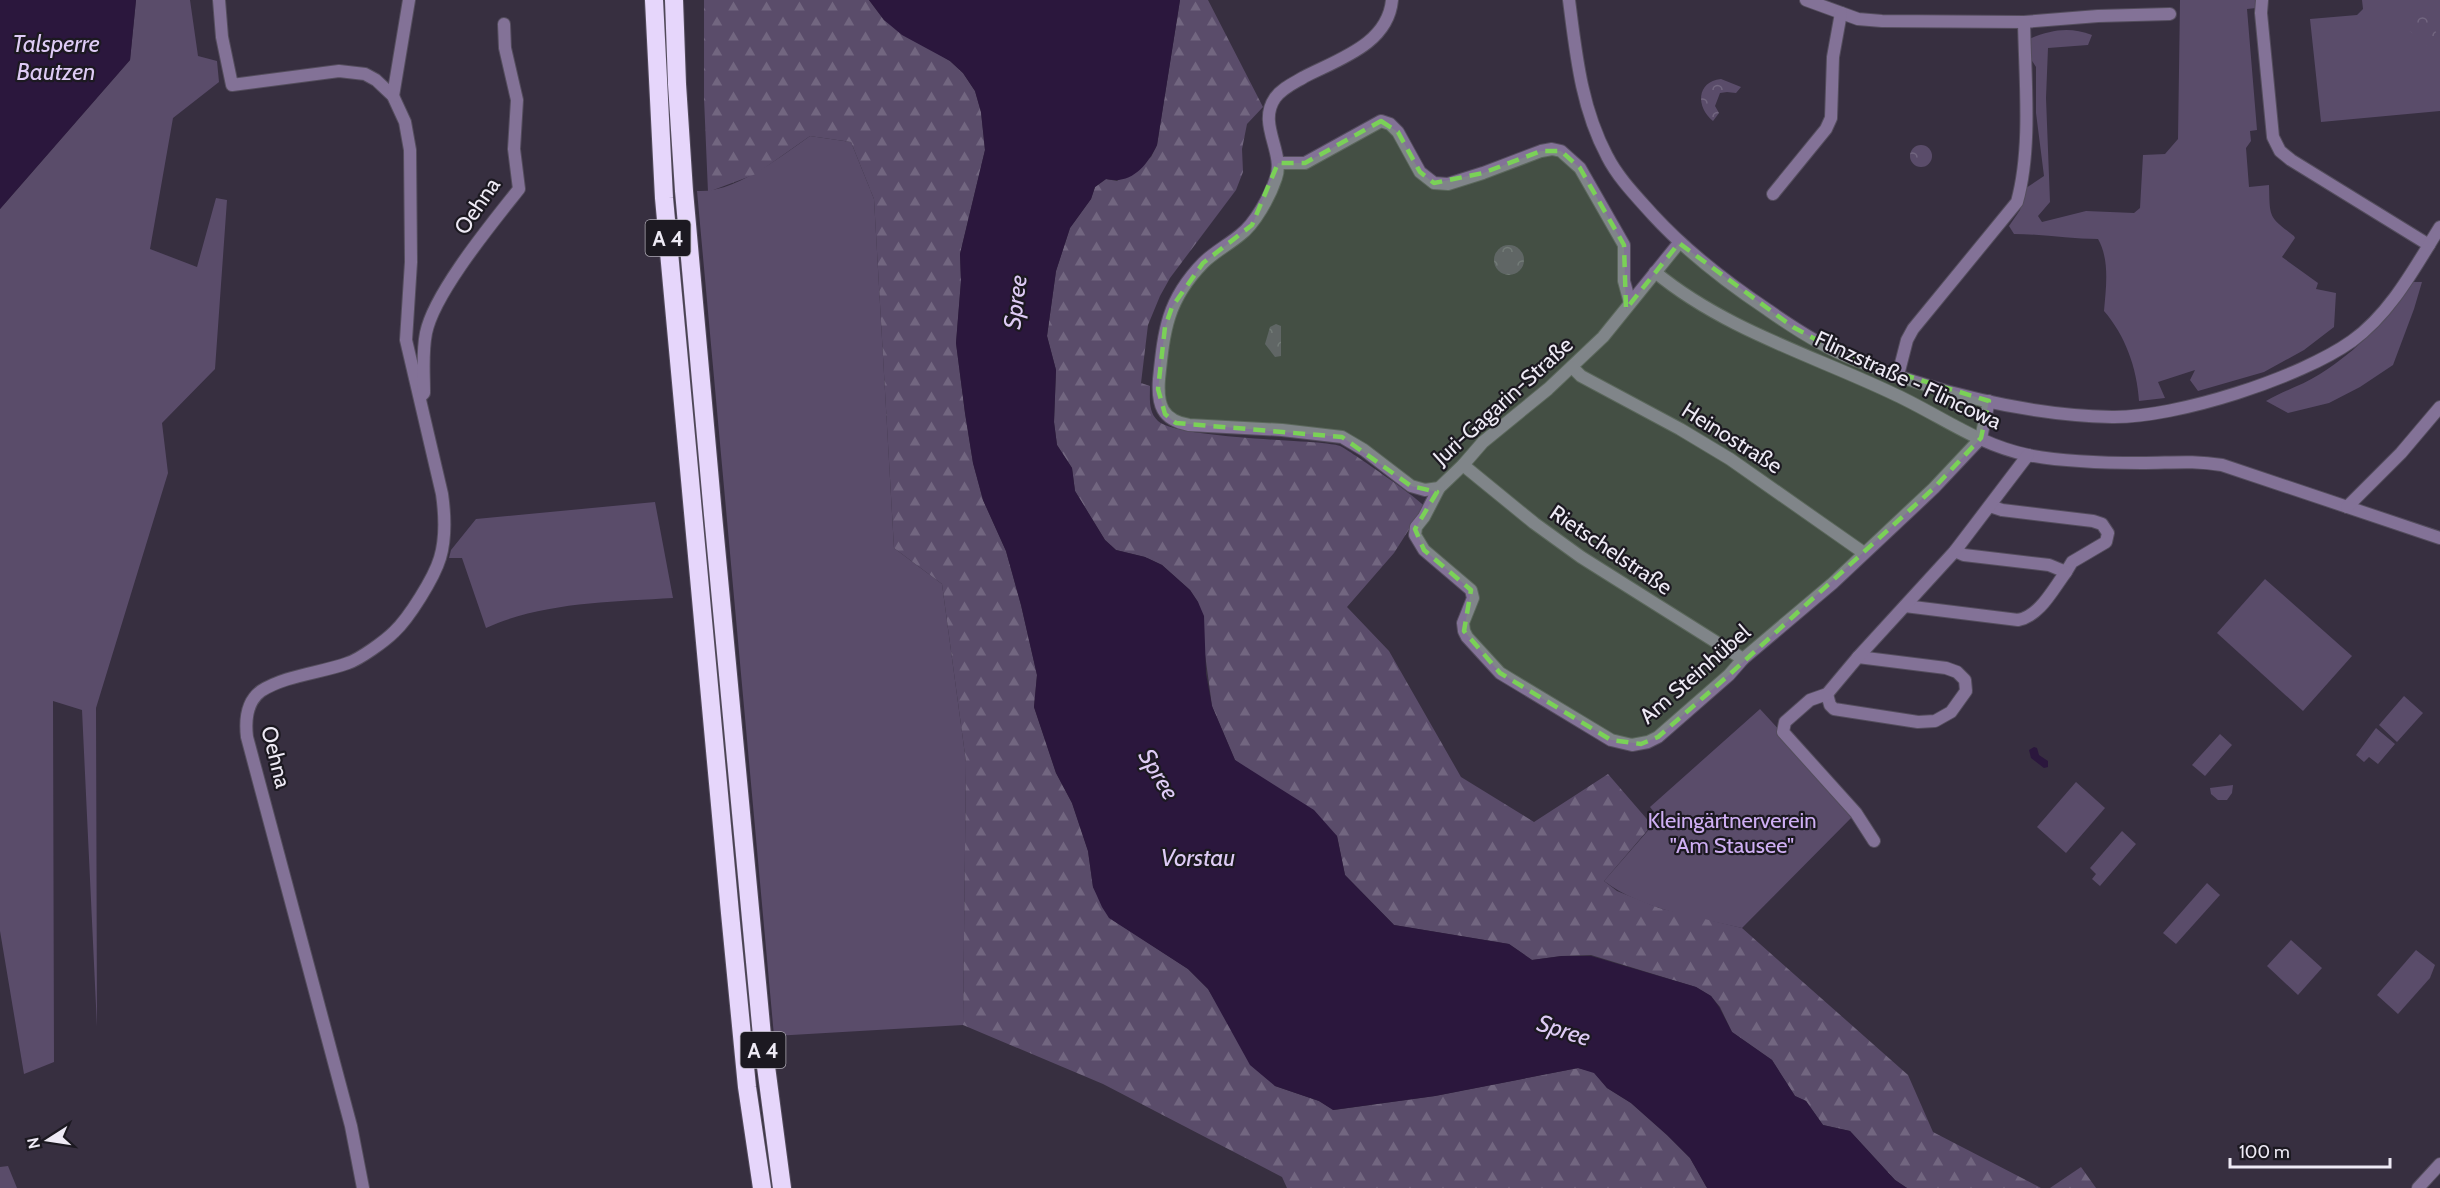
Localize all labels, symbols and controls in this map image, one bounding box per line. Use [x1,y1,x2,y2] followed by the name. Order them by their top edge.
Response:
[12,29,100,86] water label: Talsperre Bautzen
[448,172,506,240] street label: Oehna
[646,220,690,256] road number: A 4
[997,273,1033,331] water label: Spree
[1810,325,2006,435] street label: Flinzstraße - Flincowa
[1427,331,1578,472] street label: Juri-Gagarin-Straße
[1677,397,1787,479] street label: Heinostraße
[1545,499,1677,601] street label: Rietschelstraße
[1634,618,1757,729] street label: Am Steinhübel
[255,723,297,791] street label: Oehna
[1133,743,1185,805] water label: Spree
[1648,807,1816,859] park label: Kleingärtnerverein "Am Stausee"
[1161,843,1235,872] water label: Vorstau
[1534,1008,1594,1052] water label: Spree
[740,1032,786,1068] road number: A 4
[18,1110,78,1170] north arrow
[2230,1131,2390,1169] scale bar
[23,1136,44,1151] text: N
[2239,1141,2290,1163] text: 100 m

